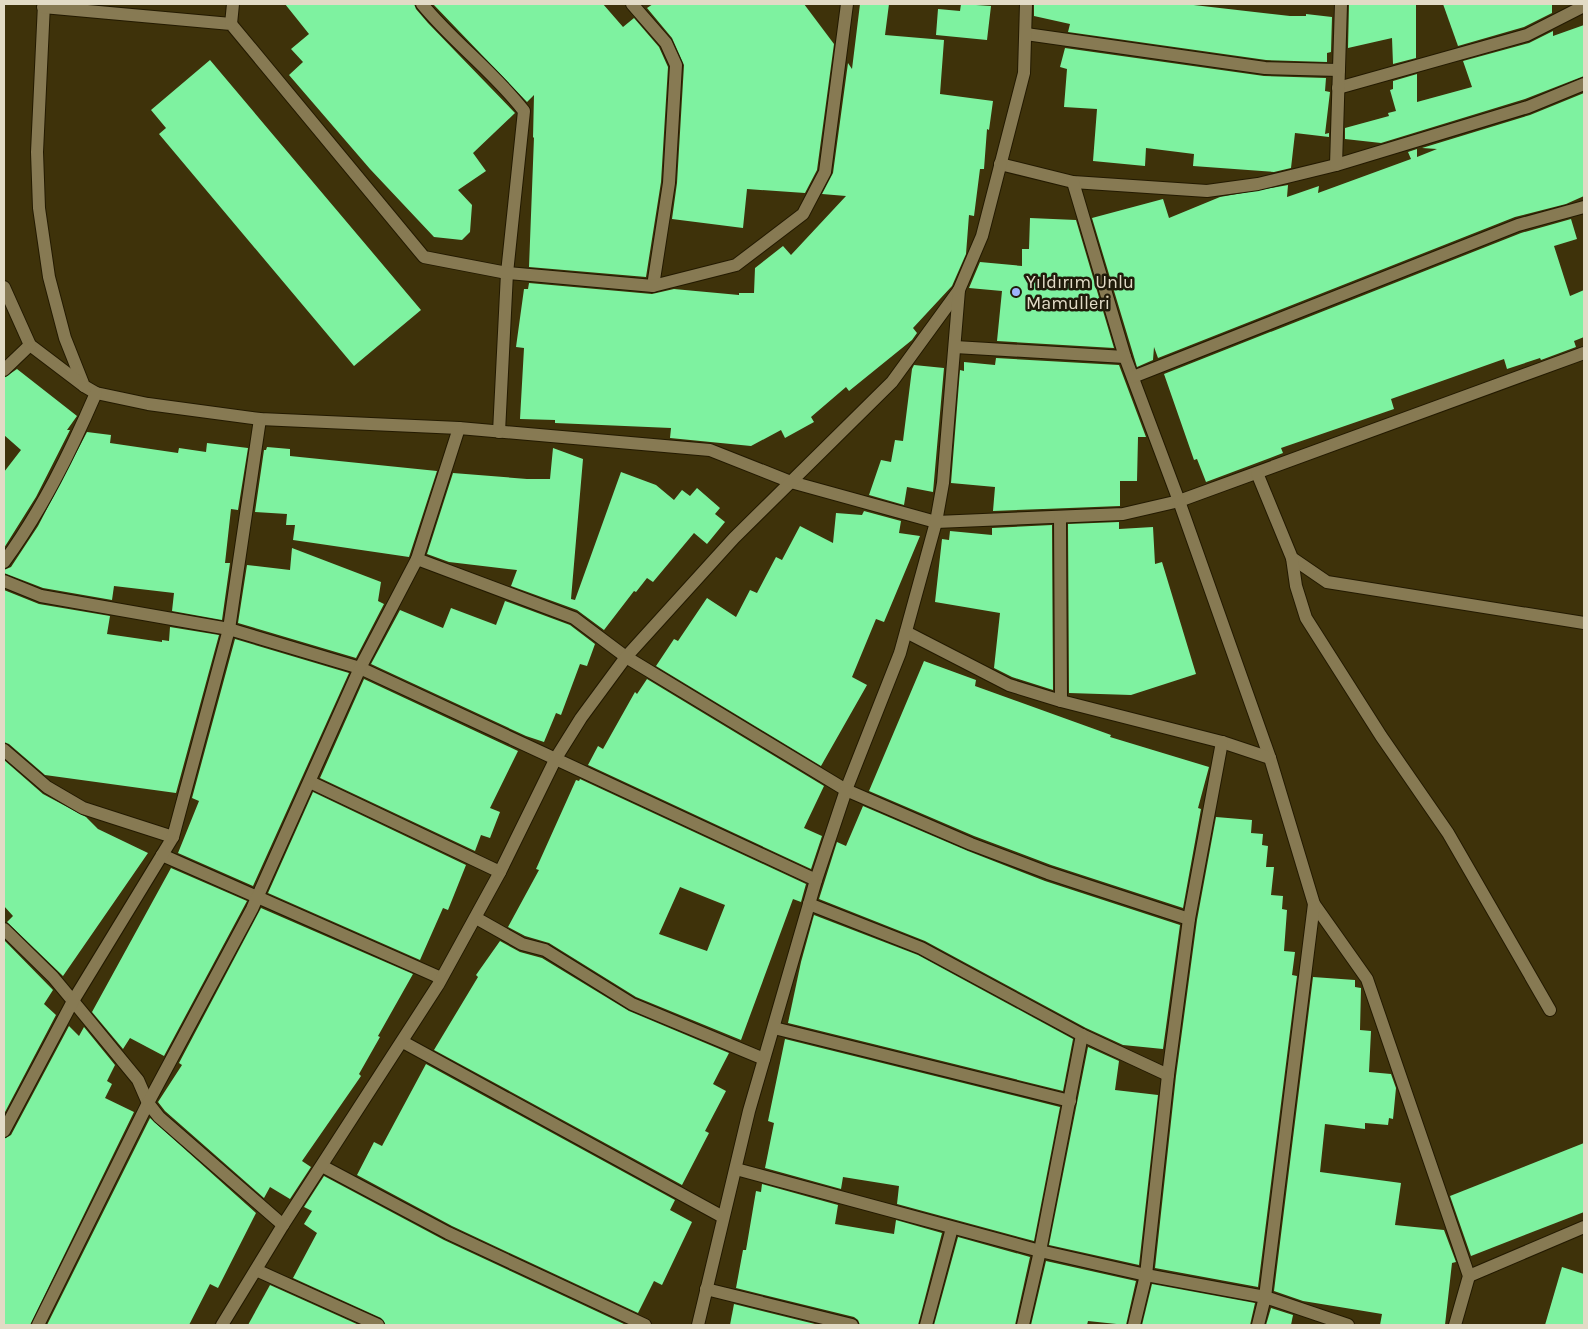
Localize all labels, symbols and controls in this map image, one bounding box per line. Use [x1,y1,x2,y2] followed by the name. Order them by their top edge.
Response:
[1026,271,1134,314] place label: Yıldırım Unlu Mamulleri
[1010,286,1022,298] marker: Yıldırım Unlu Mamulleri

